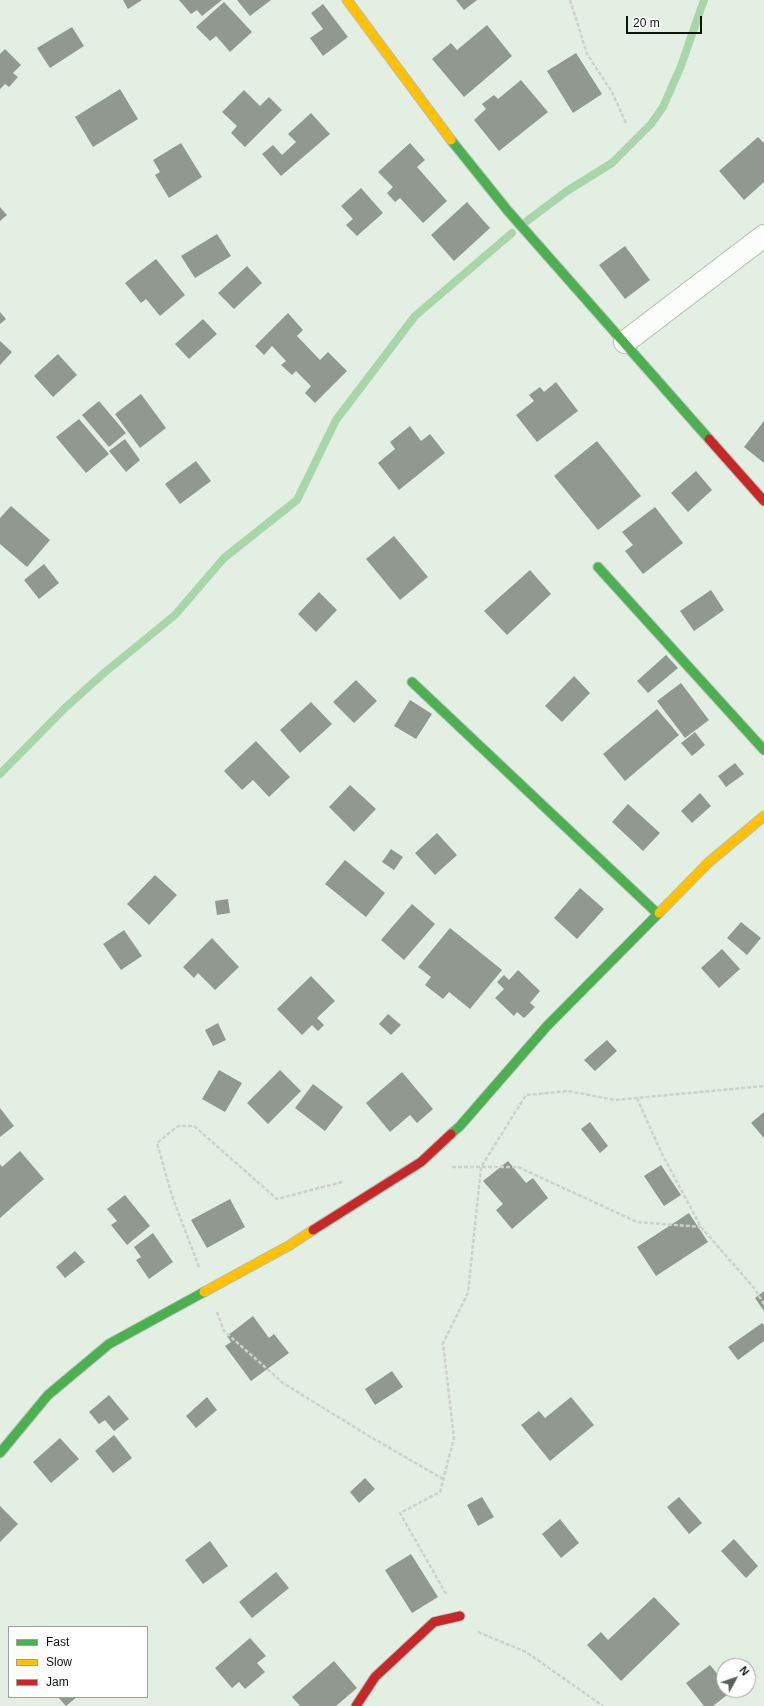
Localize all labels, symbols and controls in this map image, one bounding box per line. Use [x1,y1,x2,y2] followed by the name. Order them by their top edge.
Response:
[628,8,704,34] scale bar
[633,16,660,30] text: 20 m
[8,1626,148,1698] legend
[46,1635,69,1649] text: Fast
[46,1655,72,1669] text: Slow
[716,1658,756,1698] north arrow
[737,1664,752,1678] text: N
[46,1675,69,1689] text: Jam

